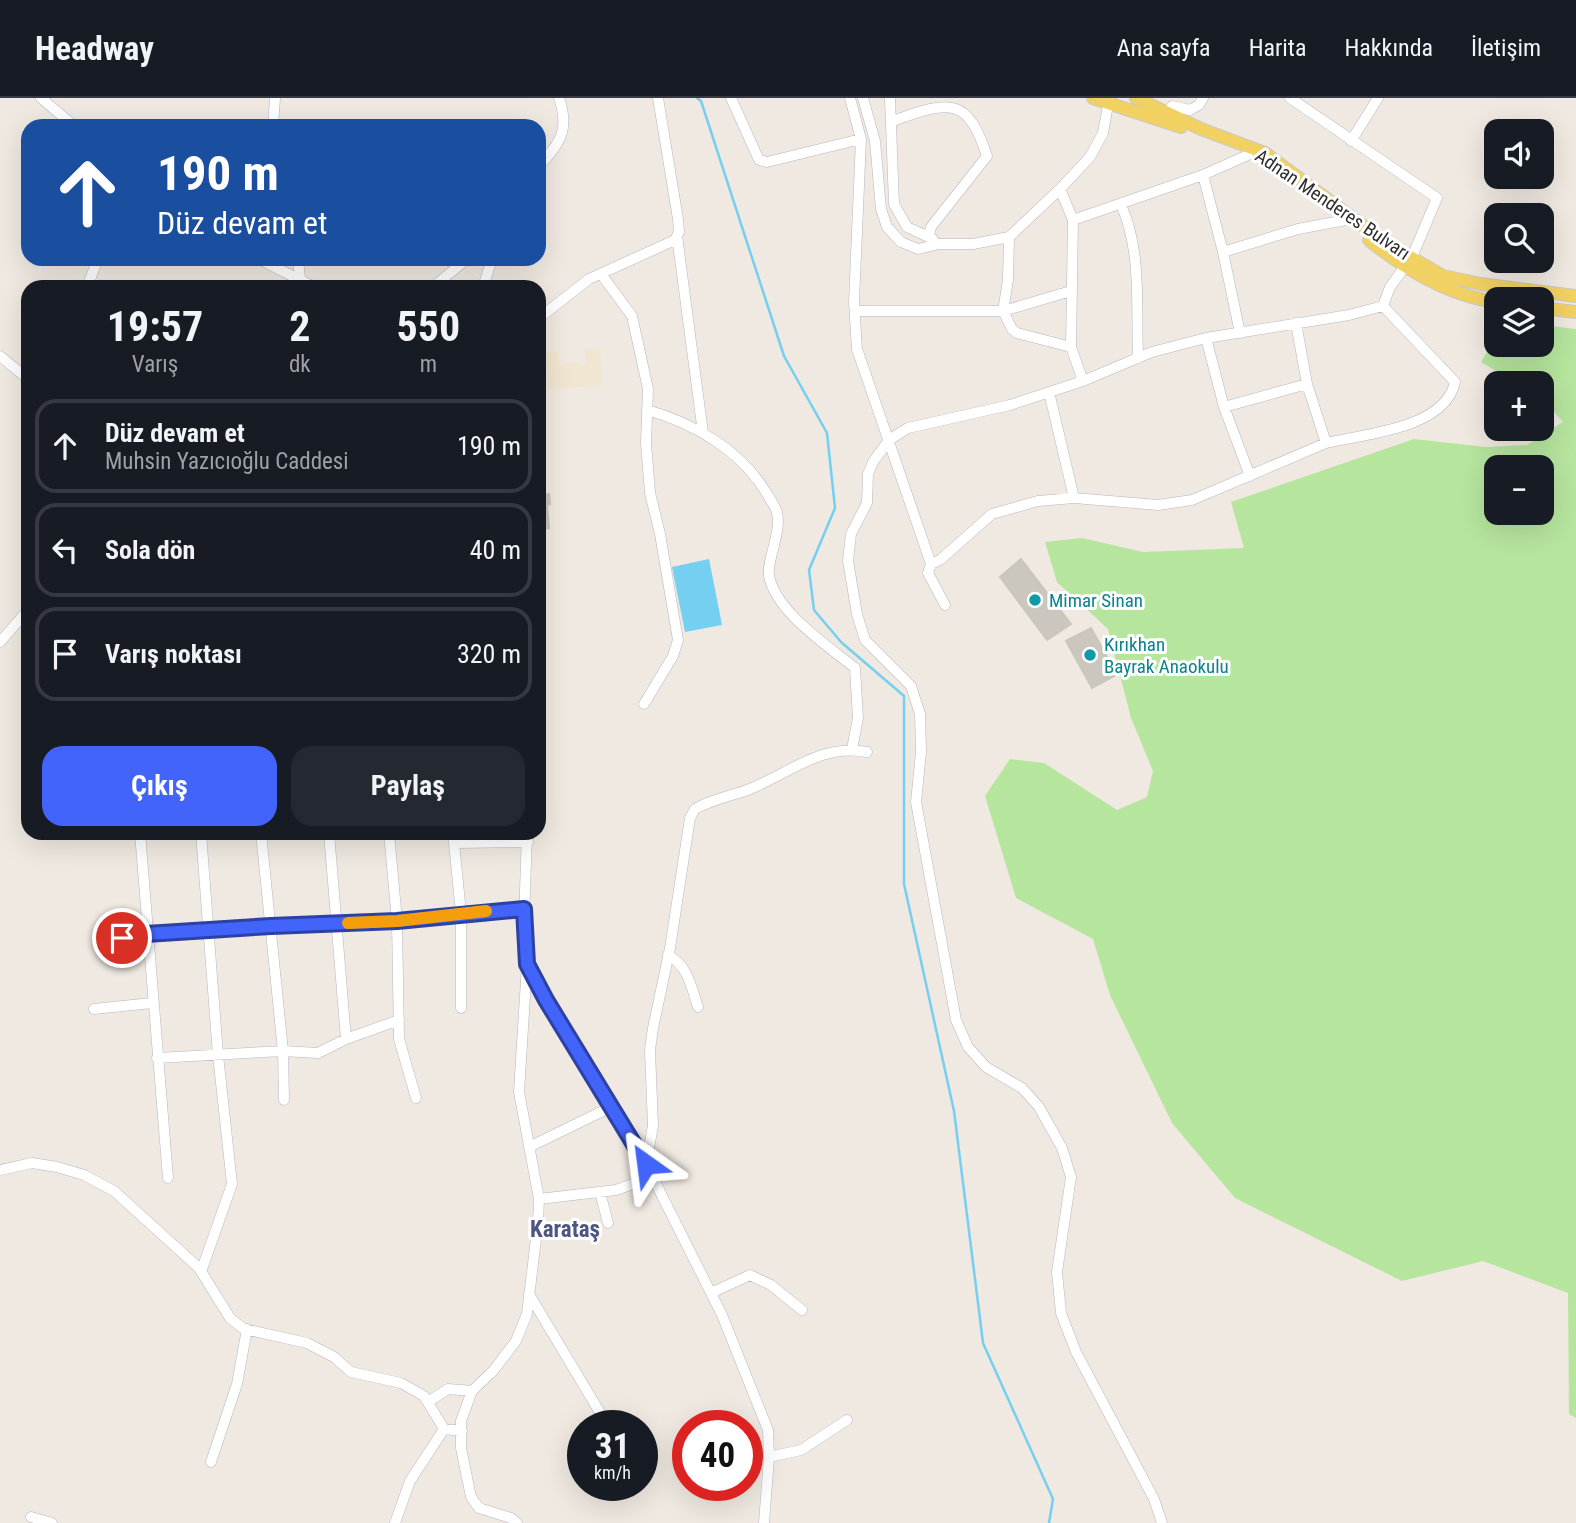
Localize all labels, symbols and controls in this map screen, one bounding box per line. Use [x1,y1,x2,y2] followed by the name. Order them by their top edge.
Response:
[35,29,154,68] text: Headway
[1117,34,1211,62] text: Ana sayfa
[1249,34,1306,62] text: Harita
[1344,34,1433,62] text: Hakkında
[1471,34,1541,62] text: İletişim
[1484,119,1554,525] map controls
[1484,119,1554,189] button: sound
[1251,144,1415,265] street label: Adnan Menderes Bulvarı
[157,145,279,202] text: 190 m
[42,147,133,238] icon: ahead
[1484,203,1554,273] button: search
[157,204,327,242] text: Düz devam et
[1484,287,1554,357] button: layers
[107,302,203,351] text: 19:57
[289,302,310,351] text: 2
[397,302,460,351] text: 550
[132,351,178,378] text: Varış
[289,351,311,378] text: dk
[420,351,437,378] text: m
[1484,371,1554,441] button: +
[105,418,245,448] text: Düz devam et
[46,427,84,465] icon: ahead
[457,431,521,461] text: 190 m
[105,448,349,475] text: Muhsin Yazıcıoğlu Caddesi
[1484,455,1554,525] button: −
[46,531,84,569] icon: left
[105,535,195,565] text: Sola dön
[470,535,521,565] text: 40 m
[1049,589,1143,612] place label: Mimar Sinan
[1027,592,1043,608] marker: Mimar Sinan
[1104,633,1229,678] place label: Kırıkhan Bayrak Anaokulu
[46,635,84,673] icon: arrive
[105,639,242,669] text: Varış noktası
[457,639,521,669] text: 320 m
[1082,647,1098,663] marker: Kırıkhan Bayrak Anaokulu
[42,746,277,826] button: Çıkış
[291,746,525,826] button: Paylaş
[92,908,152,968] pin
[103,919,141,957] icon: arrive
[609,1127,683,1201] position arrow
[530,1216,600,1243] district label: Karataş
[672,1410,763,1501] speed limit sign: 40
[595,1426,630,1467] text: 31
[594,1462,631,1483] text: km/h

